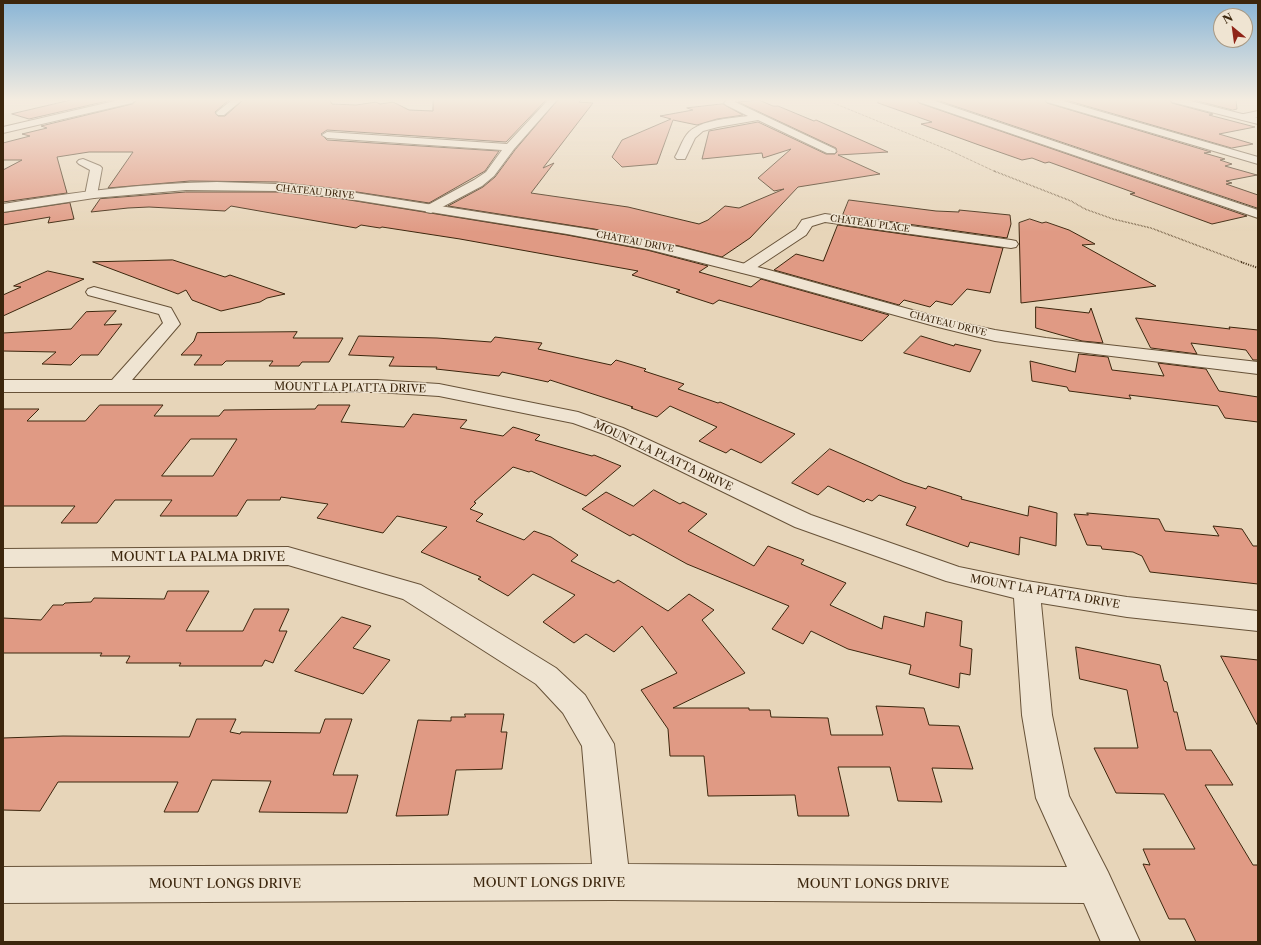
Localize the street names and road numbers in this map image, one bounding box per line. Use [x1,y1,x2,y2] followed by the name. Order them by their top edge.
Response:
[275,182,355,202] street label: CHATEAU DRIVE
[829,213,911,235] street label: CHATEAU PLACE
[595,229,675,255] street label: CHATEAU DRIVE
[908,309,988,339] street label: CHATEAU DRIVE
[274,380,426,396] street label: MOUNT LA PLATTA DRIVE
[591,418,735,494] street label: MOUNT LA PLATTA DRIVE
[111,549,285,565] street label: MOUNT LA PALMA DRIVE
[969,572,1121,612] street label: MOUNT LA PLATTA DRIVE
[473,875,625,891] street label: MOUNT LONGS DRIVE
[149,876,301,892] street label: MOUNT LONGS DRIVE
[797,876,949,892] street label: MOUNT LONGS DRIVE

